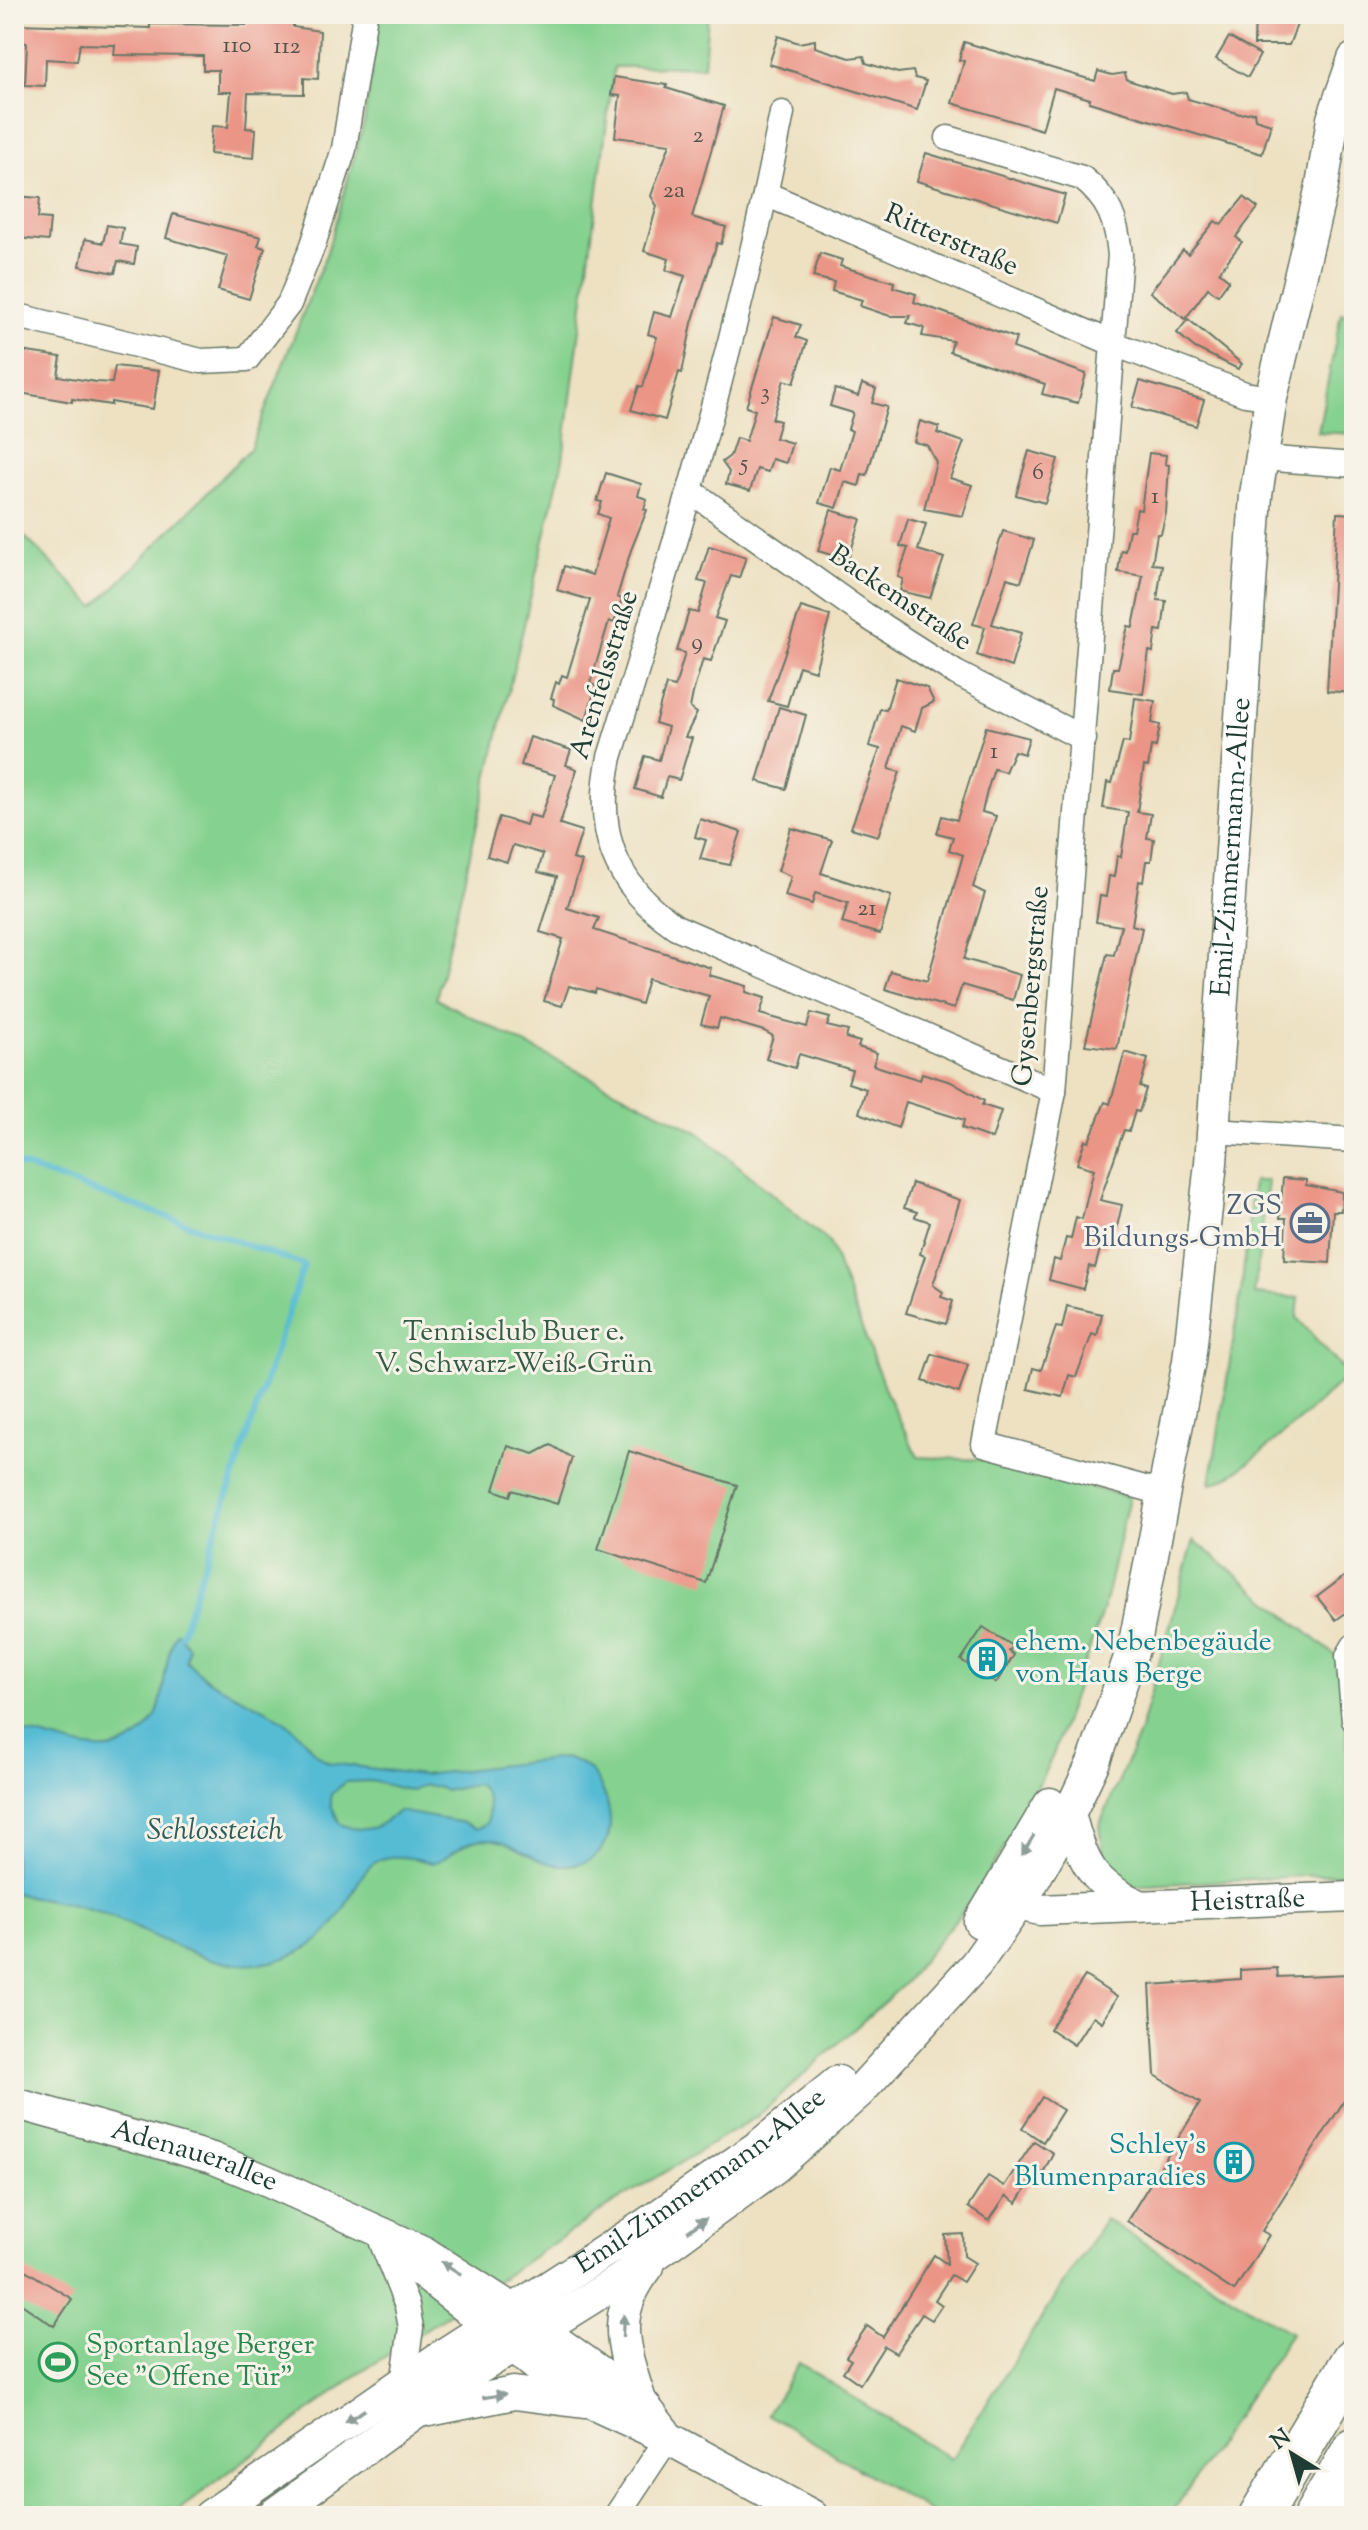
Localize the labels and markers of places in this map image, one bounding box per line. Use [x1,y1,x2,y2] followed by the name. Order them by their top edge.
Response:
[1084,1187,1282,1259] place label: ZGS Bildungs-GmbH
[1289,1202,1331,1244] office icon: ZGS Bildungs-GmbH
[1015,1623,1272,1695] place label: ehem. Nebenbegäude von Haus Berge
[966,1638,1008,1680] building icon: ehem. Nebenbegäude von Haus Berge
[1014,2126,1206,2198] place label: Schley's Blumenparadies
[1213,2141,1255,2183] building icon: Schley's Blumenparadies
[86,2326,315,2398] place label: Sportanlage Berger See "Offene Tür"
[37,2341,79,2383] sports icon: Sportanlage Berger See "Offene Tür"

